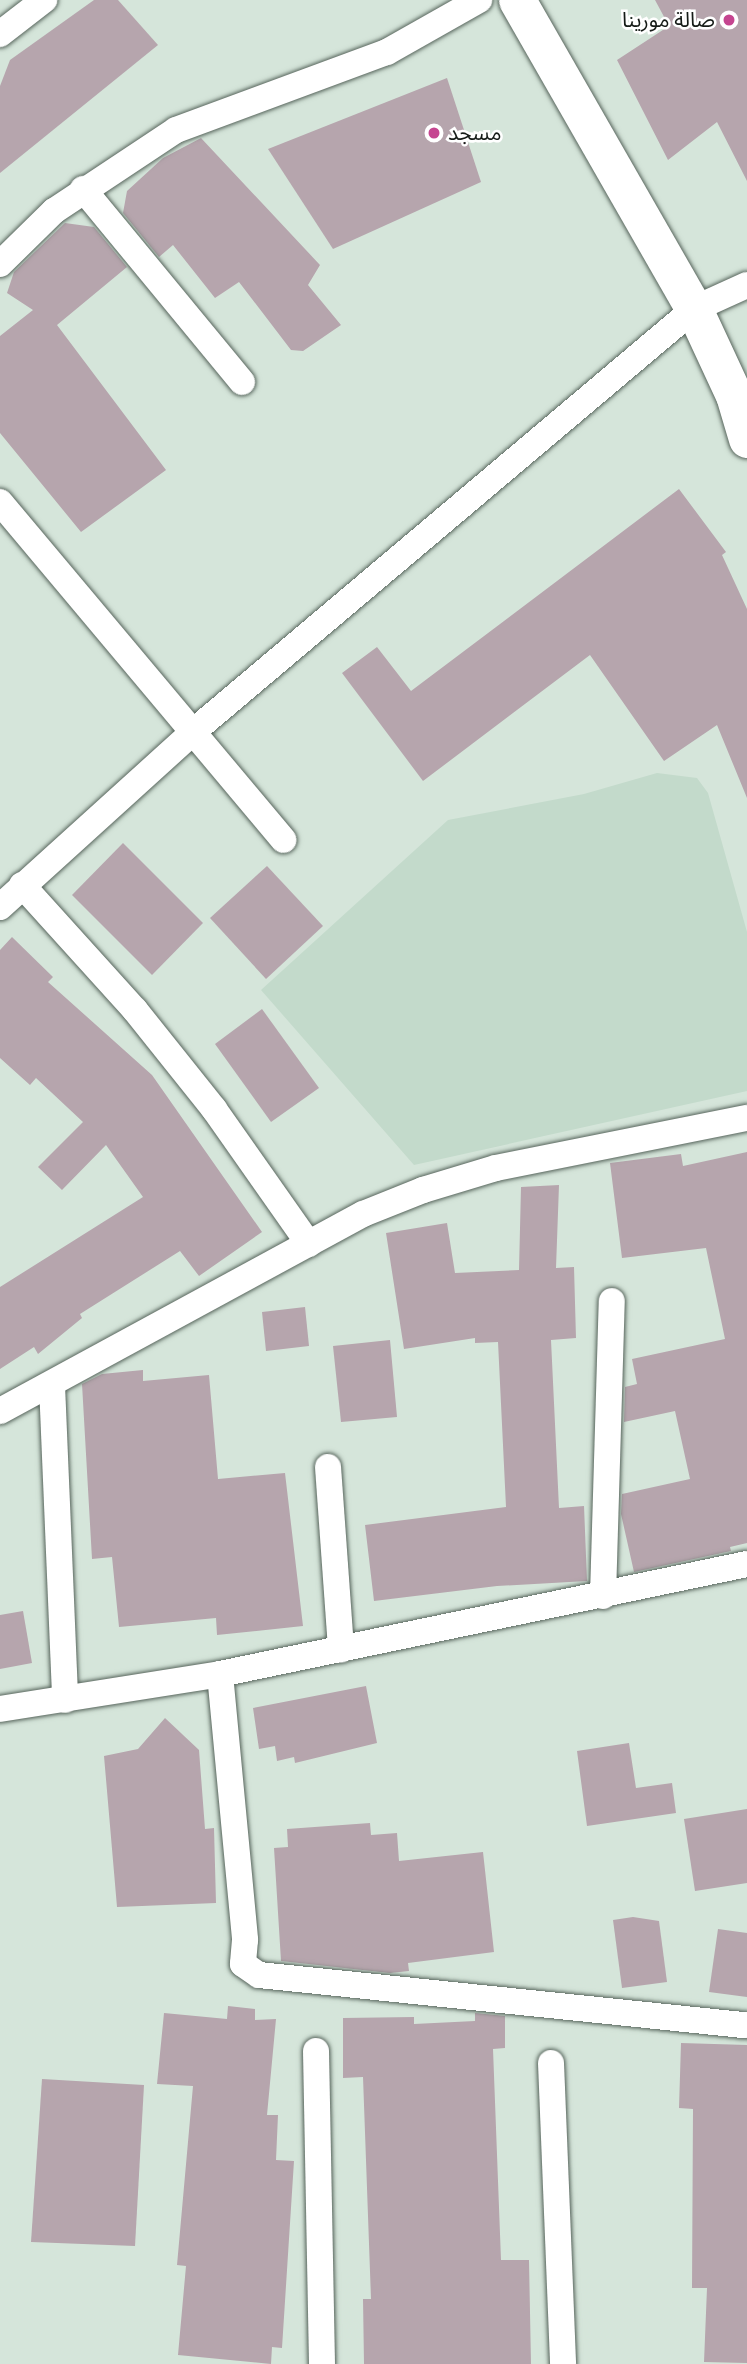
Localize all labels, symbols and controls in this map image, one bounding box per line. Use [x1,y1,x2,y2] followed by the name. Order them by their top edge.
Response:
[622,7,715,33] place label: صالة مورينا
[721,12,737,28] marker: صالة مورينا
[448,120,501,146] place label: مسجد
[426,125,442,141] marker: مسجد

